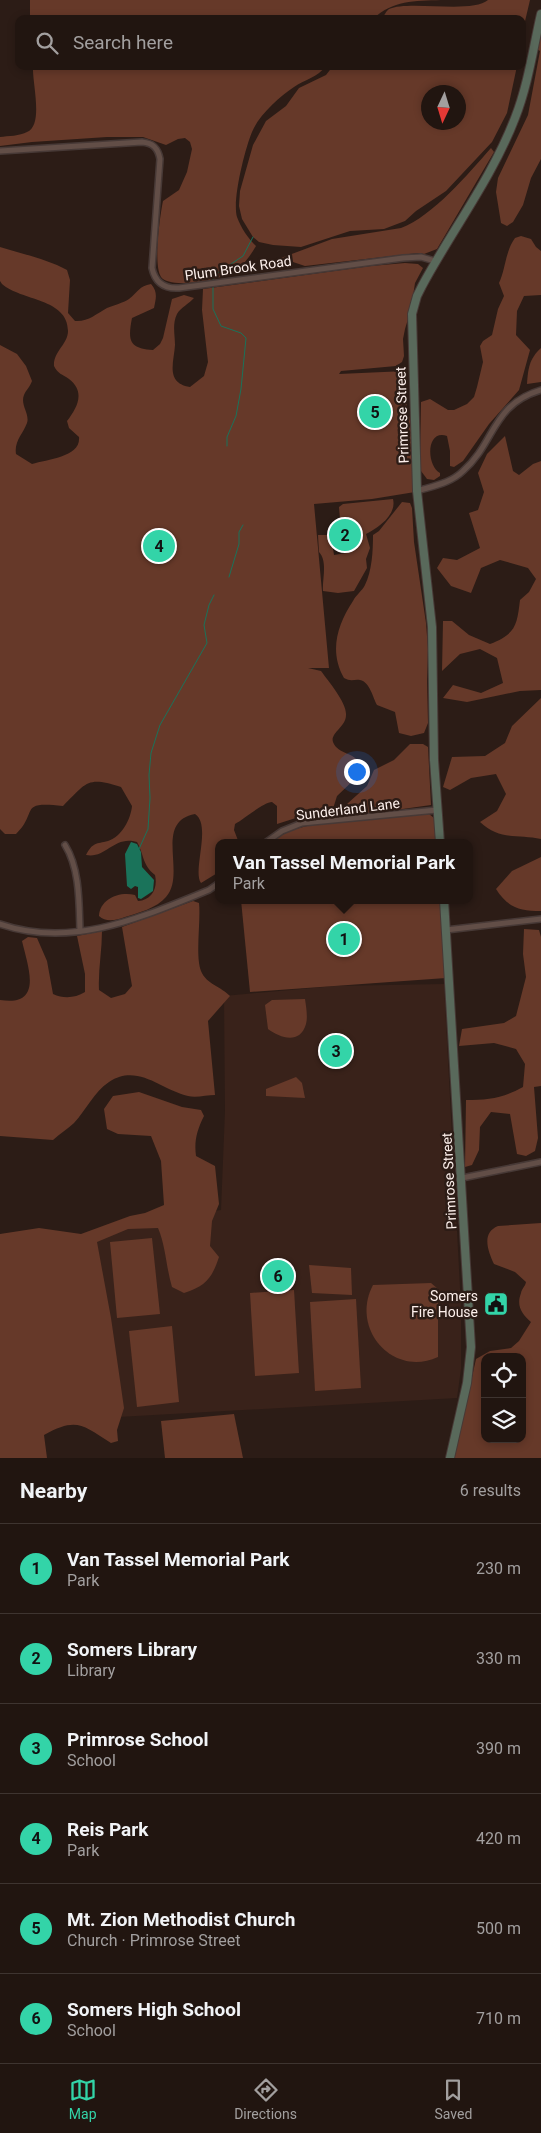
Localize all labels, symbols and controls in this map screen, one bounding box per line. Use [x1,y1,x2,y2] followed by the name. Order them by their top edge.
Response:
[15,15,526,70] search box
[33,29,61,57] icon: search
[73,31,173,54] text: Search here
[421,85,466,130] north arrow
[184,253,292,283] street label: Plum Brook Road
[392,366,412,464] street label: Primrose Street
[359,393,391,431] pin: 5
[329,516,361,554] pin: 2
[143,527,175,565] pin: 4
[344,759,370,785] your location
[295,795,401,823] street label: Sunderland Lane
[215,839,473,904] popup
[233,851,455,874] text: Van Tassel Memorial Park
[233,874,265,893] text: Park
[328,920,360,958] pin: 1
[320,1032,352,1070] pin: 3
[438,1132,460,1230] street label: Primrose Street
[262,1257,294,1295] pin: 6
[411,1288,478,1320] place label: Somers Fire House
[483,1291,509,1317] public building icon: Somers Fire House
[481,1353,526,1443] map controls
[481,1353,526,1398] button: locate
[481,1398,526,1443] button: layers
[20,1479,87,1503] text: Nearby
[460,1481,521,1500] text: 6 results
[67,1548,290,1571] text: Van Tassel Memorial Park
[31,1559,41,1578] text: 1
[476,1559,521,1578] text: 230 m
[67,1571,99,1590] text: Park
[67,1638,197,1661] text: Somers Library
[31,1649,41,1668] text: 2
[476,1649,521,1668] text: 330 m
[67,1661,115,1680] text: Library
[67,1728,209,1751] text: Primrose School
[31,1739,41,1758] text: 3
[476,1739,521,1758] text: 390 m
[67,1751,116,1770] text: School
[67,1818,148,1841] text: Reis Park
[31,1829,41,1848] text: 4
[476,1829,521,1848] text: 420 m
[67,1841,99,1860] text: Park
[67,1908,295,1931] text: Mt. Zion Methodist Church
[31,1919,41,1938] text: 5
[476,1919,521,1938] text: 500 m
[67,1931,240,1950] text: Church · Primrose Street
[67,1998,241,2021] text: Somers High School
[31,2009,41,2028] text: 6
[476,2009,521,2028] text: 710 m
[67,2021,116,2040] text: School
[69,2076,97,2122] tab: Map
[234,2076,297,2122] tab: Directions
[434,2076,472,2122] tab: Saved

